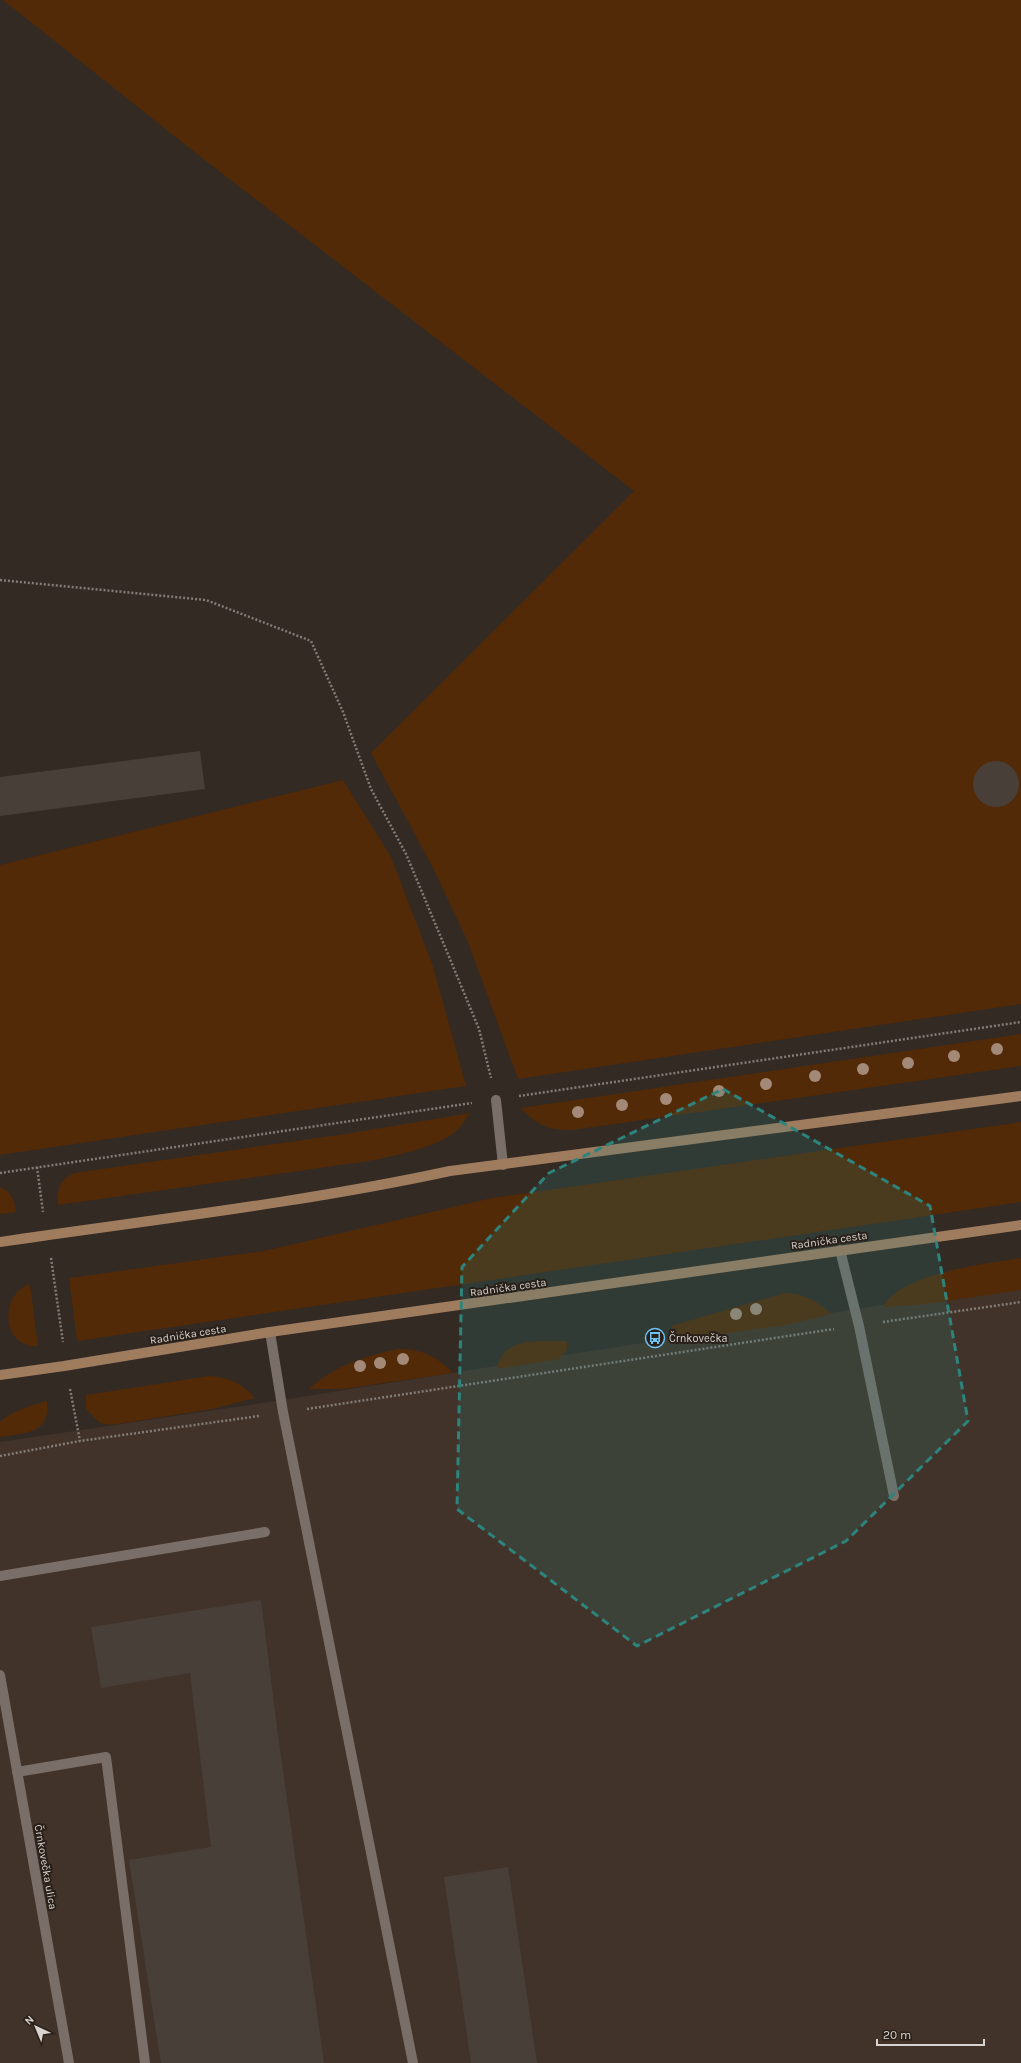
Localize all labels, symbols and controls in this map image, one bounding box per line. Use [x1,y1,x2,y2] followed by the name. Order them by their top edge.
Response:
[790,1229,868,1252] street label: Radnička cesta
[469,1276,547,1299] street label: Radnička cesta
[149,1322,227,1347] street label: Radnička cesta
[644,1327,666,1349] bus stop icon: Črnkovečka
[669,1330,728,1345] place label: Črnkovečka
[32,1823,61,1911] street label: Črnkovečka ulica
[16,2007,56,2047] north arrow
[22,2013,37,2028] text: N
[877,2021,984,2047] scale bar
[883,2028,911,2042] text: 20 m

